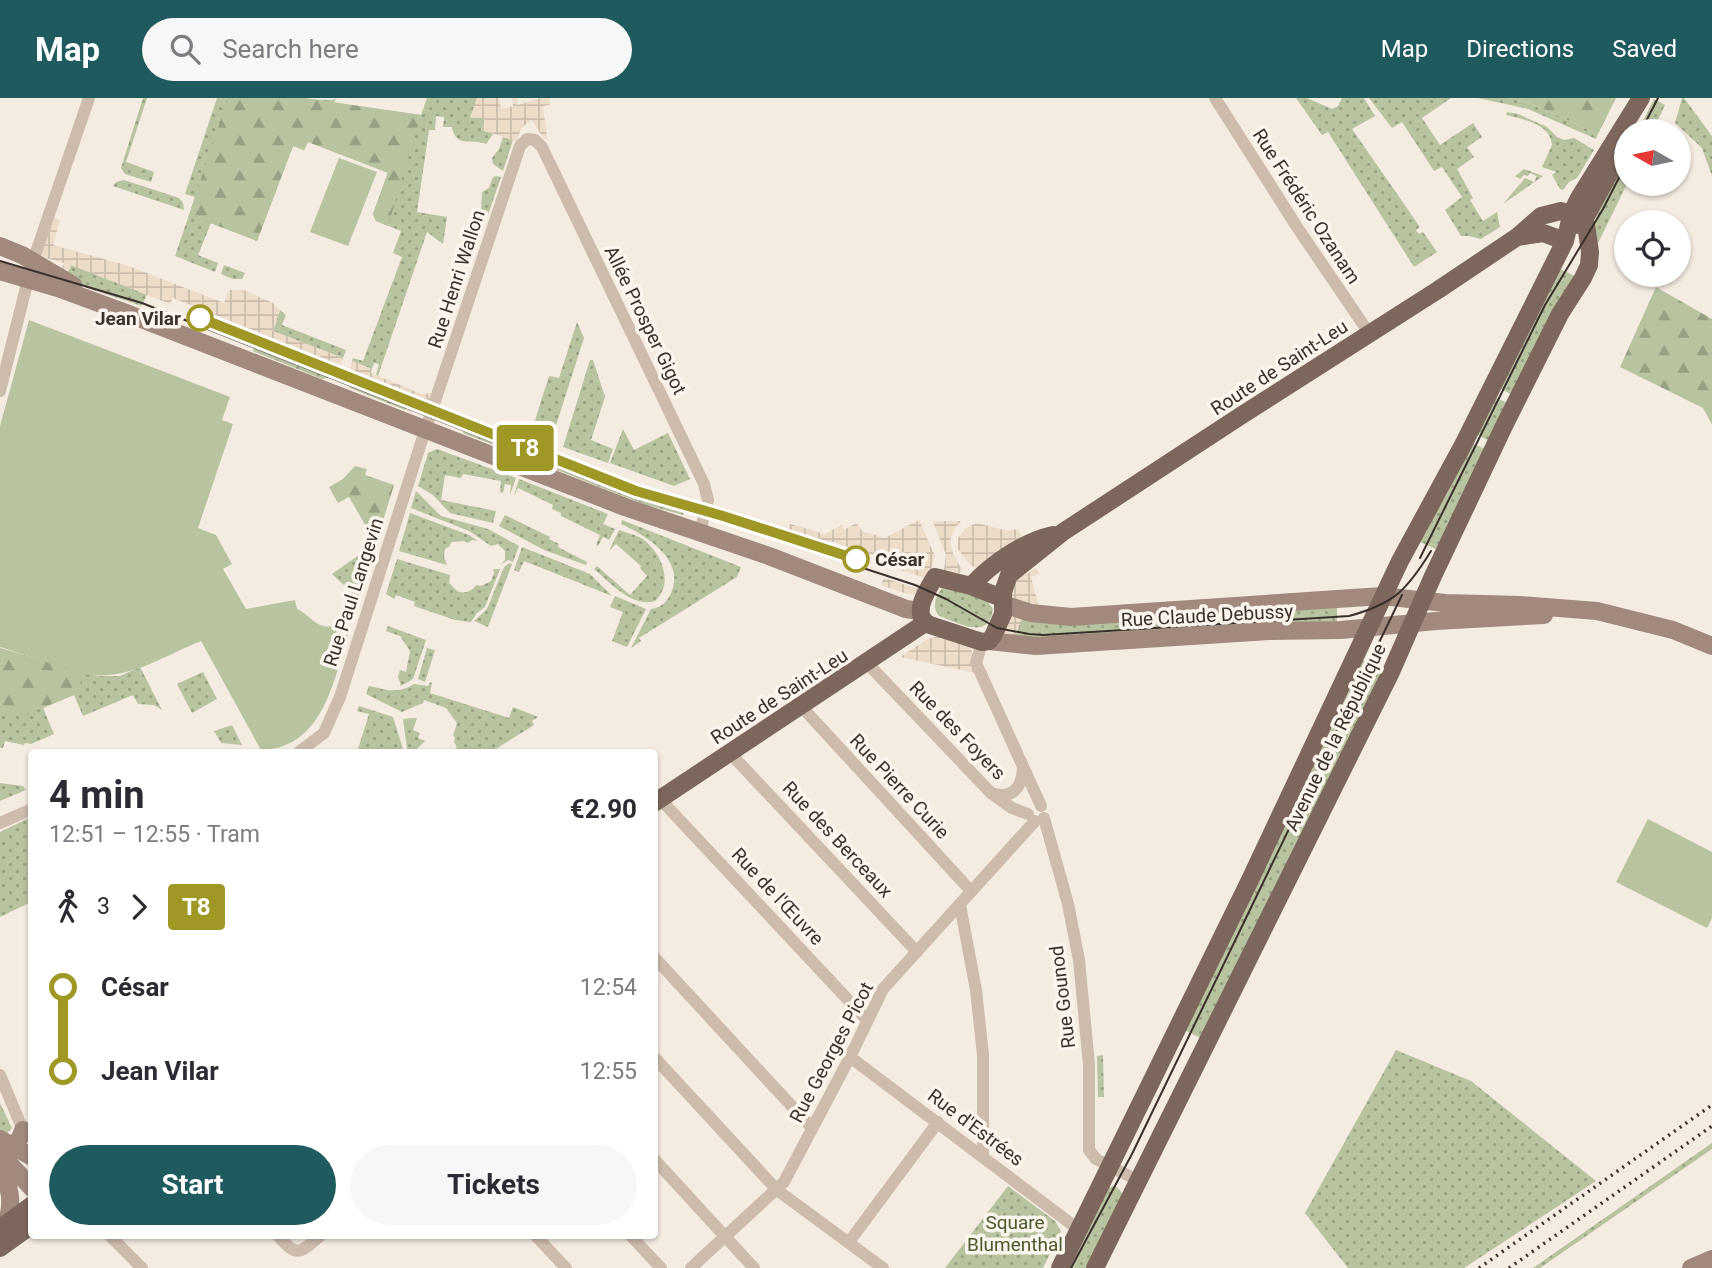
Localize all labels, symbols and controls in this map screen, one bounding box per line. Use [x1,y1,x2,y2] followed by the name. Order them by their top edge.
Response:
[142,18,632,81] search box
[35,30,100,69] text: Map
[166,30,204,68] icon: search
[222,34,359,64] text: Search here
[1381,35,1428,63] text: Map
[1466,35,1574,63] text: Directions
[1612,35,1677,63] text: Saved
[1614,119,1690,196] north arrow
[1614,119,1691,287] map controls
[1248,124,1365,288] street label: Rue Frédéric Ozanam
[423,207,490,351] street label: Rue Henri Wallon
[1614,210,1691,287] button: locate
[600,242,692,398] street label: Allée Prosper Gigot
[187,305,213,331] marker: Jean Vilar
[95,307,181,330] place label: Jean Vilar
[1207,315,1352,420] street label: Route de Saint-Leu
[494,425,556,471] line badge: T8
[511,434,539,462] text: T8
[319,515,388,669] street label: Rue Paul Langevin
[843,546,869,572] marker: César
[875,548,925,571] place label: César
[1120,599,1294,631] street label: Rue Claude Debussy
[1280,640,1391,835] street label: Avenue de la République
[707,644,852,749] street label: Route de Saint-Leu
[905,676,1011,785] street label: Rue des Foyers
[845,729,954,844] street label: Rue Pierre Curie
[49,773,145,817] text: 4 min
[778,776,898,903] street label: Rue des Berceaux
[570,794,637,824] text: €2.90
[49,821,260,848] text: 12:51 – 12:55 · Tram
[727,843,829,950] street label: Rue de l'Œuvre
[49,888,87,926] icon: walk
[120,888,158,926] icon: forward
[97,893,110,920] text: 3
[182,893,211,921] text: T8
[1045,944,1080,1050] street label: Rue Gounod
[101,972,169,1002] text: César
[580,974,637,1001] text: 12:54
[785,978,878,1126] street label: Rue Georges Picot
[101,1056,219,1086] text: Jean Vilar
[580,1058,637,1085] text: 12:55
[923,1084,1028,1171] street label: Rue d'Estrées
[49,1145,336,1225] button: Start
[350,1145,637,1225] button: Tickets
[967,1211,1063,1256] park label: Square Blumenthal

